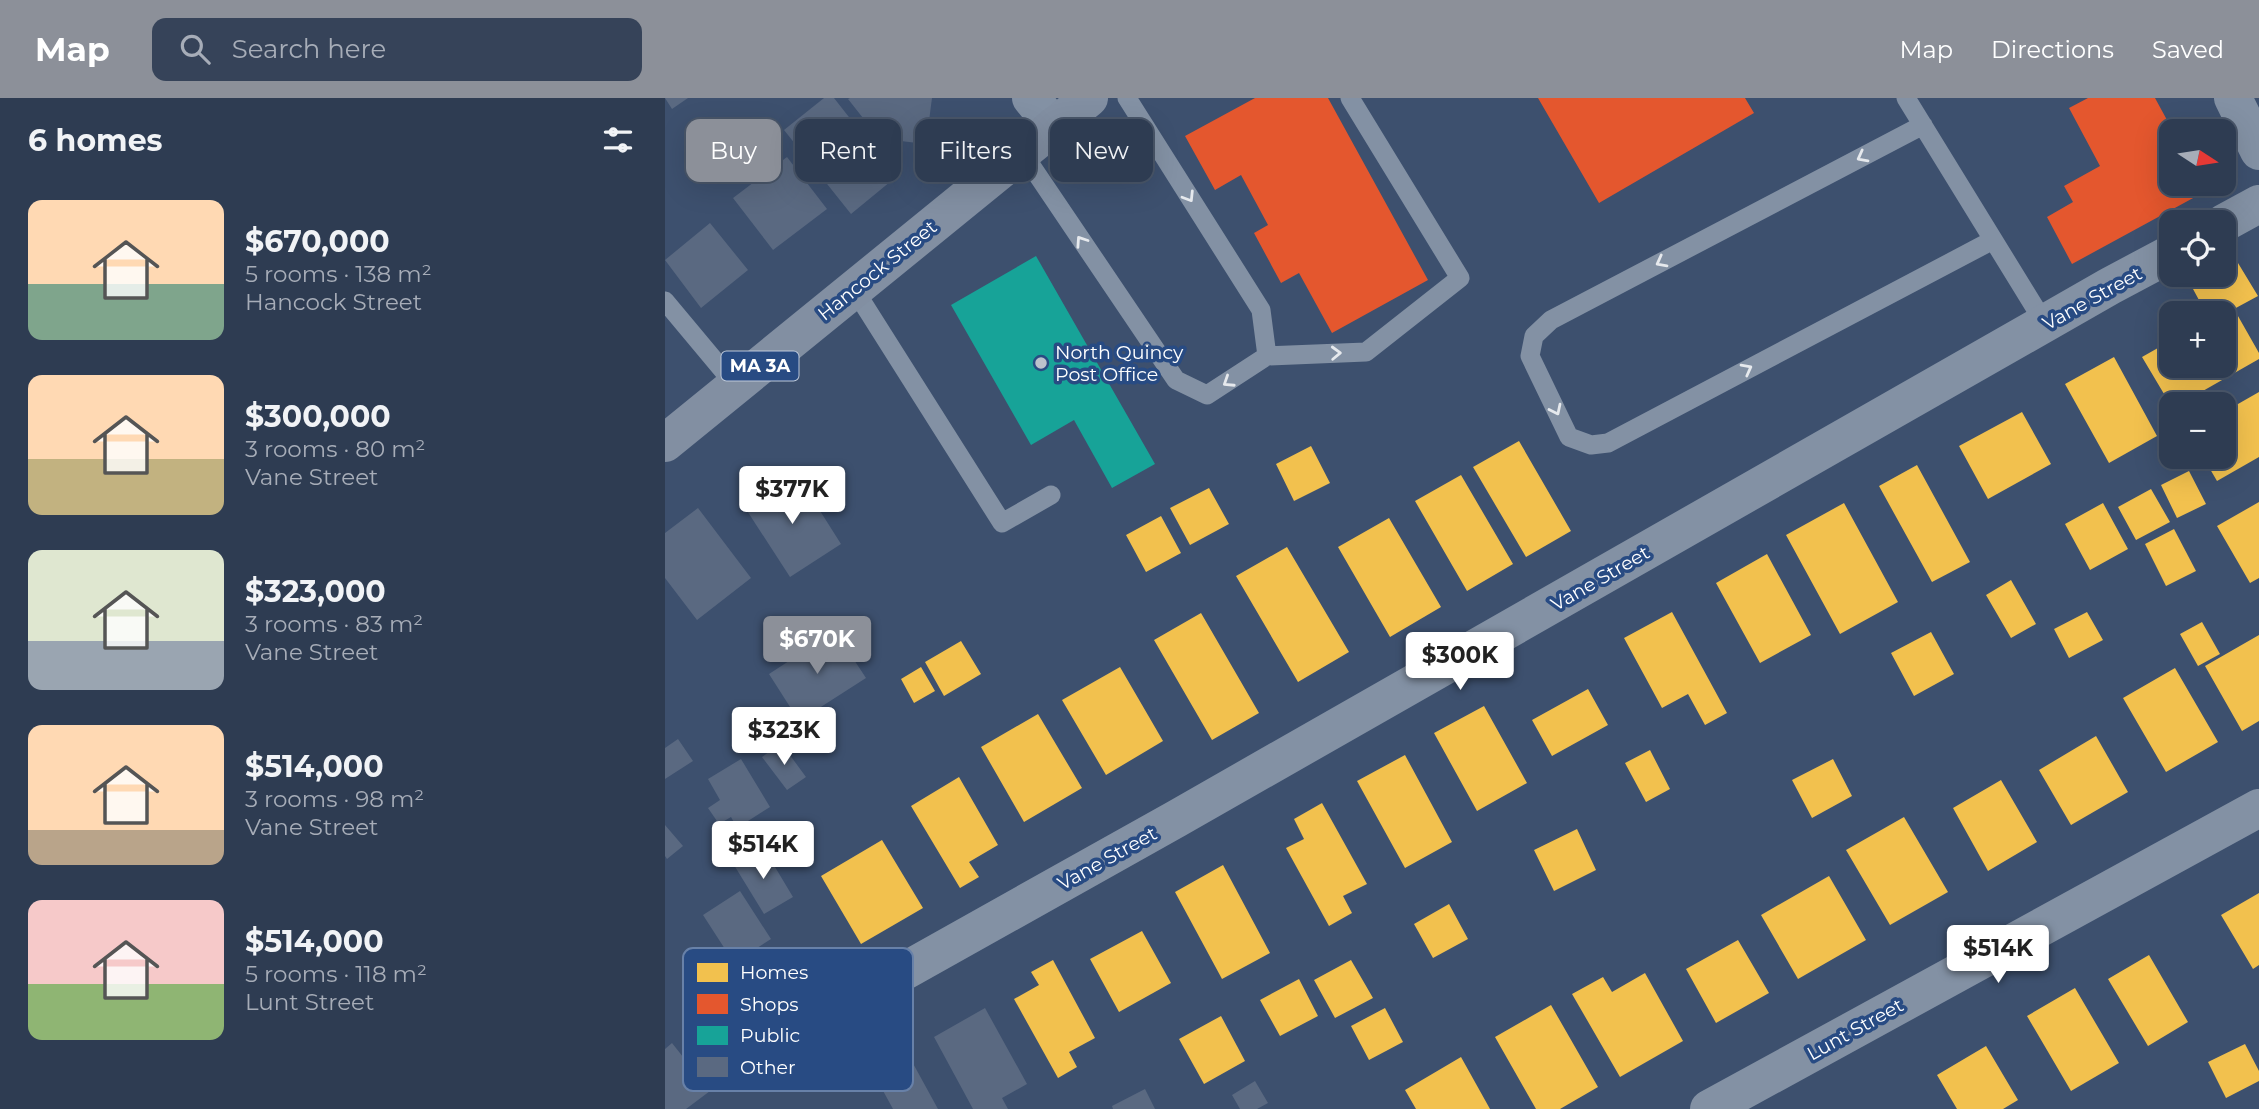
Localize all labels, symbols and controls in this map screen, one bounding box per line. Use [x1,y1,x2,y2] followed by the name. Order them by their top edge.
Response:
[152,18,642,81] search box
[35,29,110,69] text: Map
[176,30,214,68] icon: search
[232,33,386,65] text: Search here
[1900,35,1953,64] text: Map
[1991,35,2114,64] text: Directions
[2152,35,2224,64] text: Saved
[686,119,781,182] chip: Buy
[795,119,901,182] chip: Rent
[915,119,1036,182] chip: Filters
[1050,119,1153,182] chip: New
[2159,119,2237,196] north arrow
[2159,119,2236,469] map controls
[599,121,637,159] icon: filters
[28,122,163,159] text: 6 homes
[1857,149,1870,162] one-way arrow
[1181,189,1194,202] one-way arrow
[2159,210,2236,287] button: locate
[813,215,942,325] street label: Hancock Street
[245,223,390,260] text: $670,000
[84,228,168,312] icon: home
[1077,236,1090,249] one-way arrow
[1656,254,1668,268] one-way arrow
[245,260,432,288] text: 5 rooms · 138 m²
[2038,262,2146,335] street label: Vane Street
[245,288,422,316] text: Hancock Street
[2159,301,2236,378] button: +
[1055,341,1184,386] place label: North Quincy Post Office
[1330,346,1341,361] one-way arrow
[721,352,799,380] road number: MA 3A
[1033,355,1049,371] marker: North Quincy Post Office
[1740,364,1752,378] one-way arrow
[1222,374,1235,387] one-way arrow
[2159,392,2236,469] button: −
[245,398,391,435] text: $300,000
[84,403,168,487] icon: home
[1548,403,1562,415] one-way arrow
[245,435,425,463] text: 3 rooms · 80 m²
[245,463,378,491] text: Vane Street
[743,466,841,526] pin: $377K
[755,475,829,503] text: $377K
[1547,541,1654,616] street label: Vane Street
[245,573,386,610] text: $323,000
[84,578,168,662] icon: home
[245,610,423,638] text: 3 rooms · 83 m²
[768,616,866,676] pin: $670K
[779,625,855,653] text: $670K
[1411,632,1509,692] pin: $300K
[245,638,378,666] text: Vane Street
[1422,641,1498,669] text: $300K
[735,708,833,767] pin: $323K
[748,716,820,744] text: $323K
[245,748,384,785] text: $514,000
[84,753,168,837] icon: home
[245,785,424,813] text: 3 rooms · 98 m²
[245,813,378,841] text: Vane Street
[714,822,812,881] pin: $514K
[1053,822,1161,895] street label: Vane Street
[728,830,798,858] text: $514K
[245,923,384,960] text: $514,000
[1949,926,2047,985] pin: $514K
[84,928,168,1012] icon: home
[1963,934,2033,962] text: $514K
[683,948,913,1091] legend
[245,960,427,988] text: 5 rooms · 118 m²
[740,961,808,984] text: Homes
[245,988,374,1016] text: Lunt Street
[740,993,799,1016] text: Shops
[1803,993,1908,1065] street label: Lunt Street
[740,1024,800,1047] text: Public
[740,1056,796,1079] text: Other

